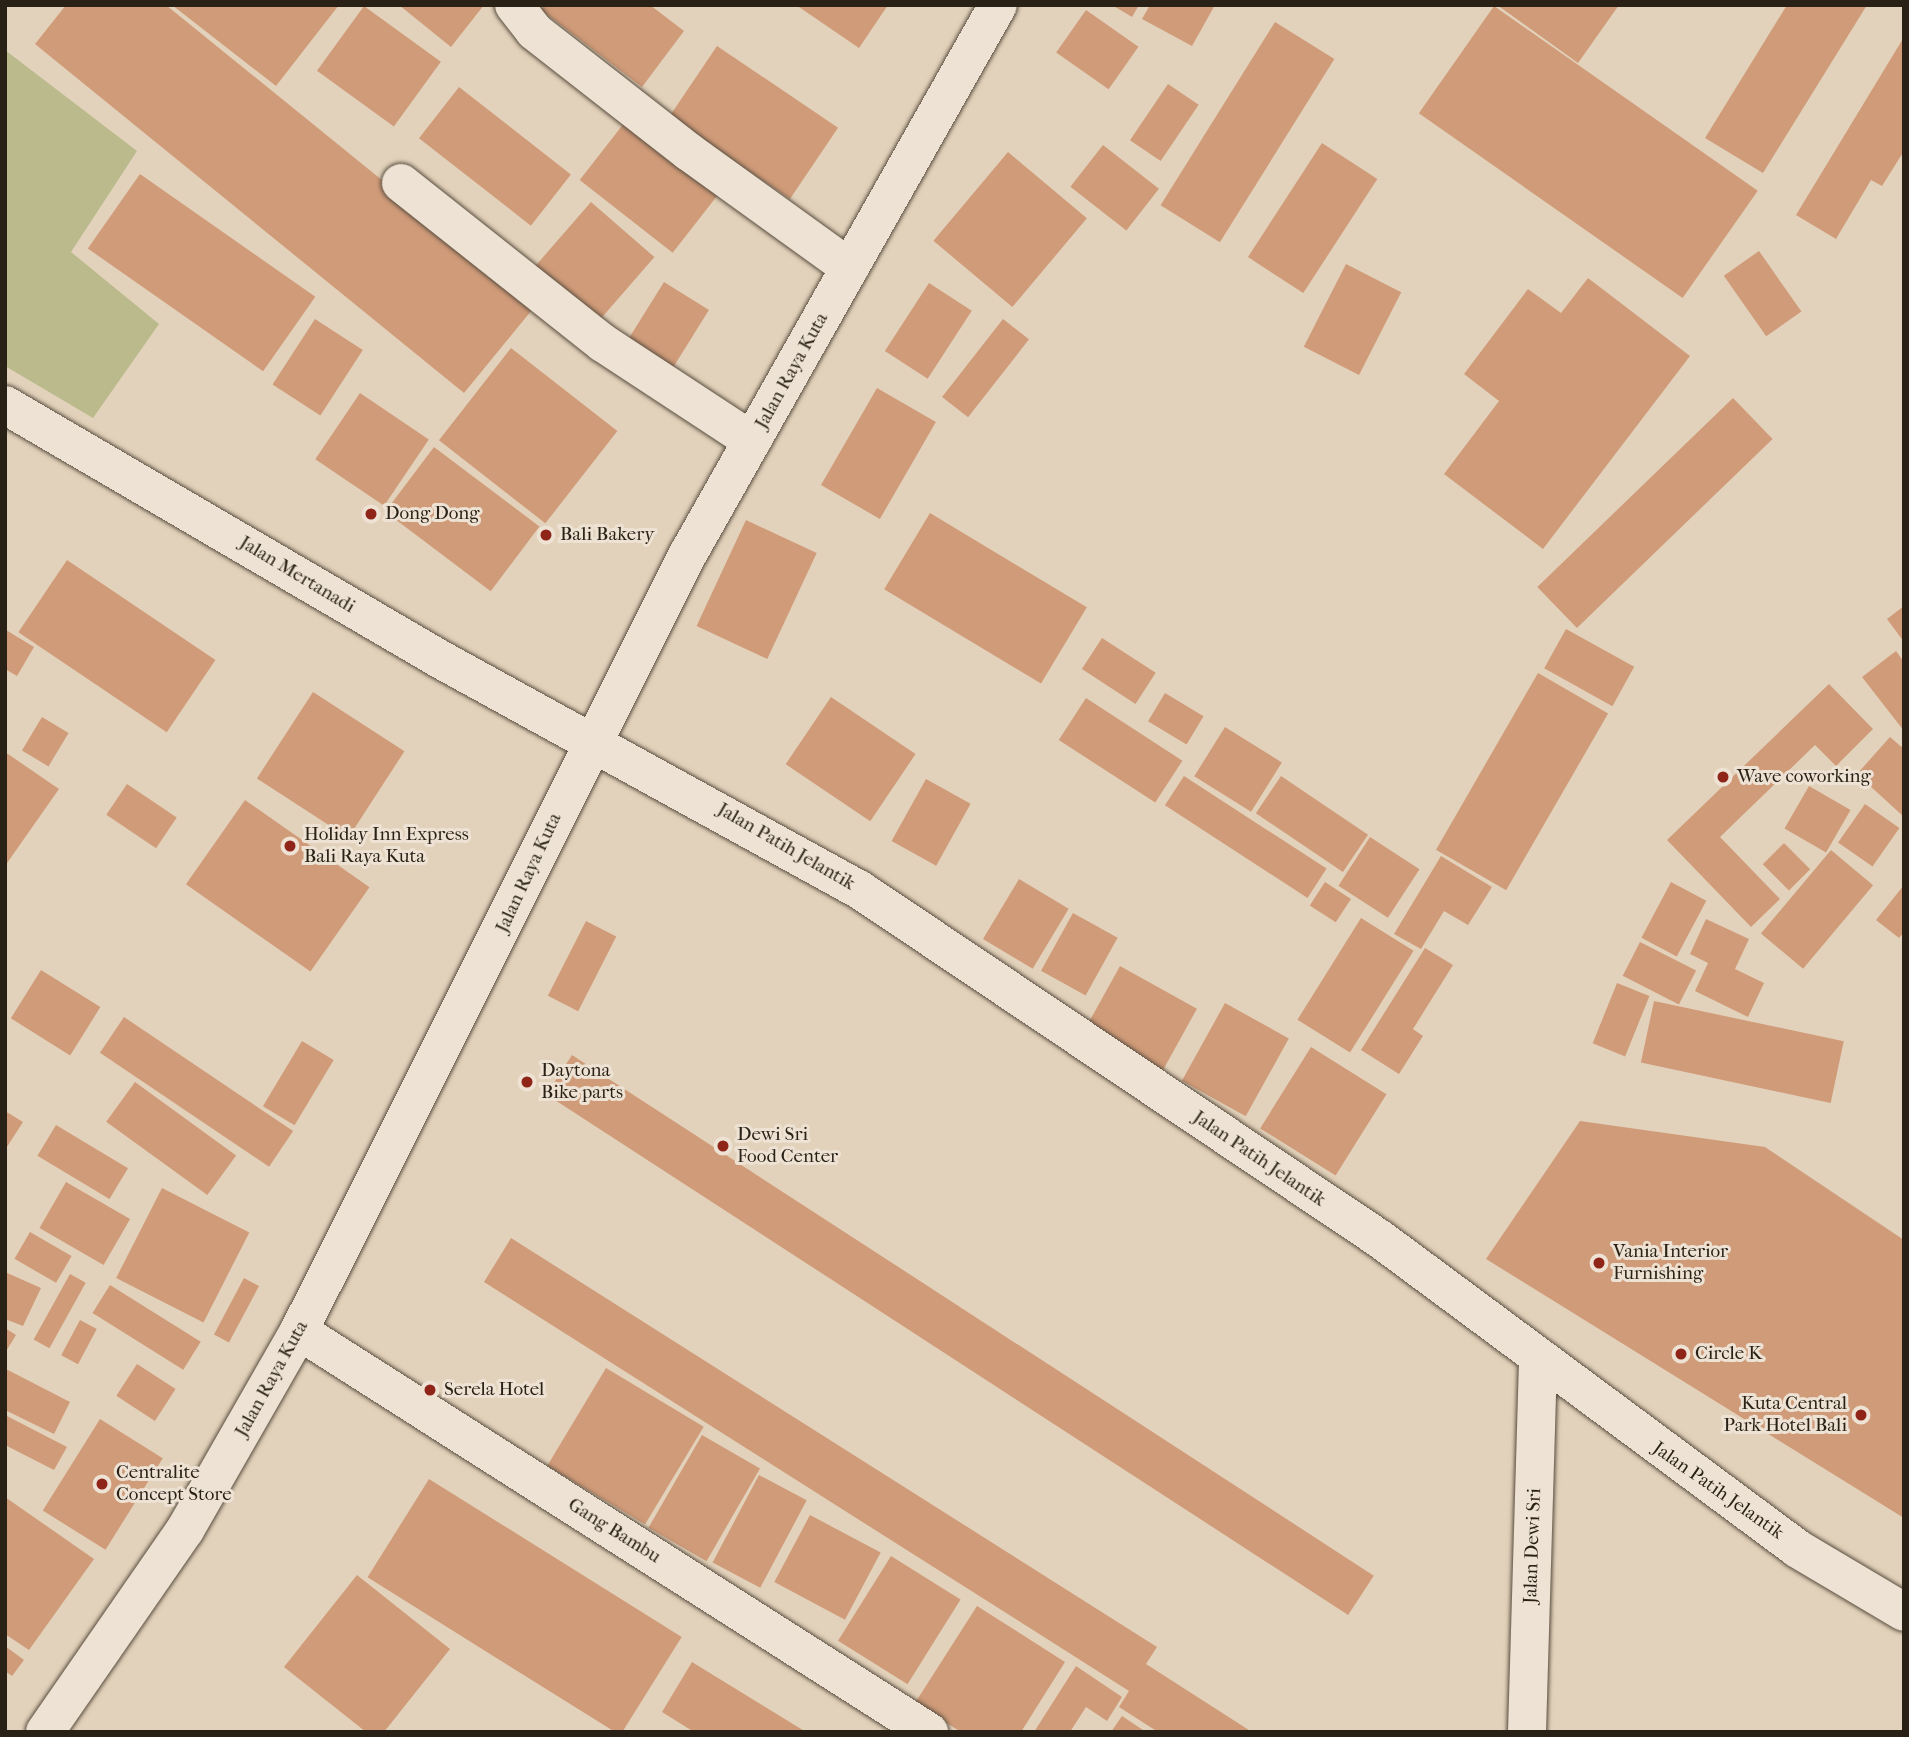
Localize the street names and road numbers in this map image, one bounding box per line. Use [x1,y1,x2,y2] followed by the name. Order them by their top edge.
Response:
[751,309,833,433] street label: Jalan Raya Kuta
[235,532,359,618] street label: Jalan Mertanadi
[713,798,859,896] street label: Jalan Patih Jelantik
[491,809,567,937] street label: Jalan Raya Kuta
[1188,1106,1330,1212] street label: Jalan Patih Jelantik
[231,1317,313,1441] street label: Jalan Raya Kuta
[1648,1437,1788,1545] street label: Jalan Patih Jelantik
[1520,1488,1546,1604] street label: Jalan Dewi Sri
[563,1494,665,1568] street label: Gang Bambu

